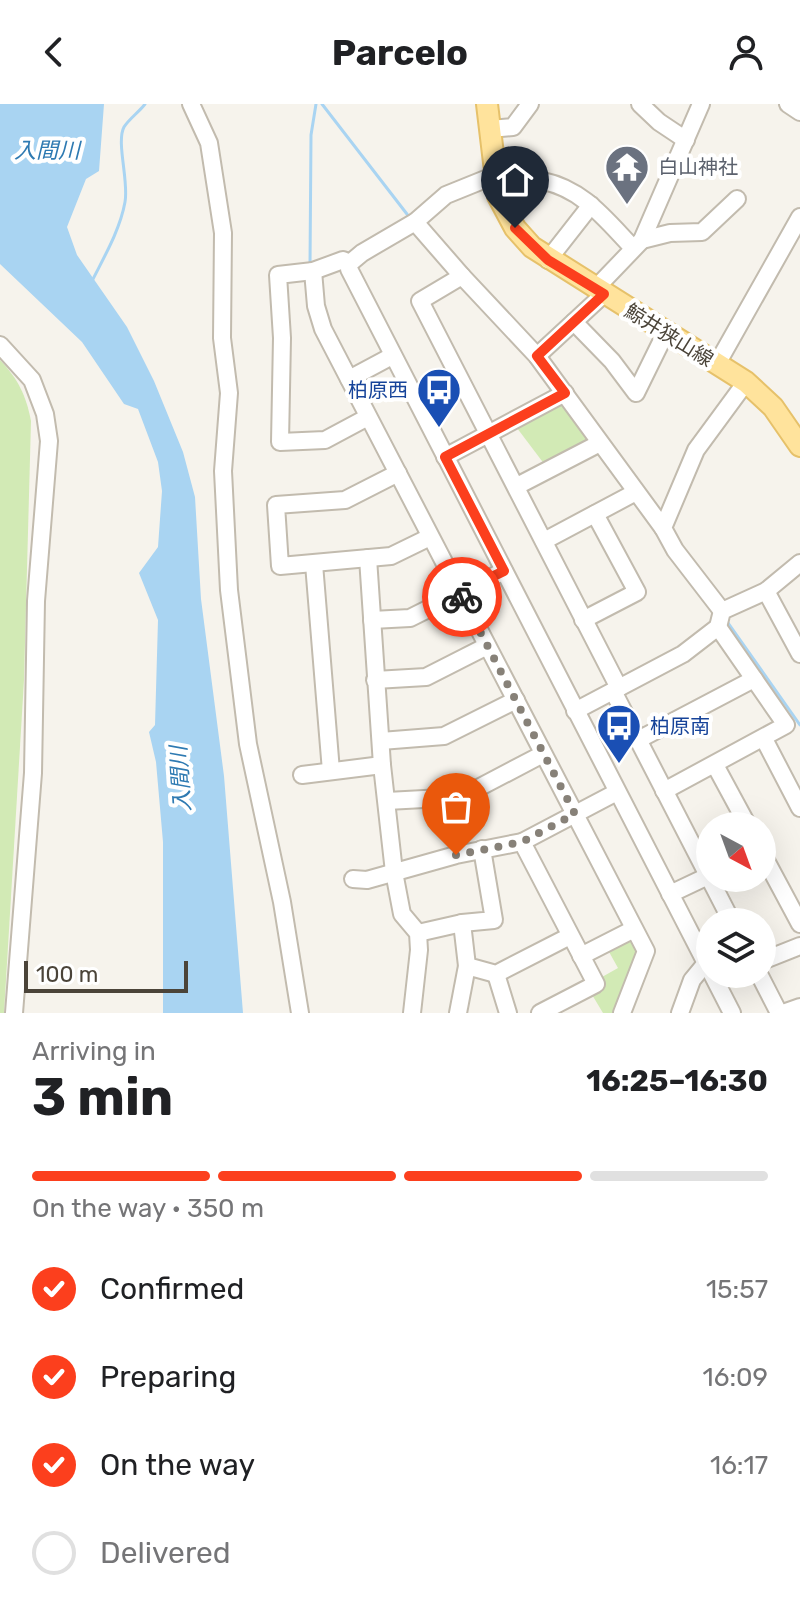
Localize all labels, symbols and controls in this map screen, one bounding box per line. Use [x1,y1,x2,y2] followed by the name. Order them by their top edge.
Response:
[32,30,76,74] icon: back
[724,30,768,74] icon: person
[332,31,468,74] text: Parcelo
[14,137,82,164] water label: 入間川
[603,143,651,206] temple icon: 白山神社
[481,146,549,228] pin
[658,155,738,179] place label: 白山神社
[493,158,537,202] icon: home
[620,298,718,372] street label: 鯨井狭山線
[415,366,463,429] bus stop icon: 柏原西
[348,378,408,402] place label: 柏原西
[422,557,502,637] courier
[440,575,484,619] icon: bike
[595,702,643,765] bus stop icon: 柏原南
[650,714,710,738] place label: 柏原南
[165,743,196,813] water label: 入間川
[422,773,490,855] pin
[434,785,478,829] icon: bag
[696,812,776,892] north arrow
[696,812,776,988] map controls
[696,908,776,988] button: layers
[24,957,188,993] scale bar
[36,961,98,988] text: 100 m
[32,1036,156,1067] text: Arriving in
[586,1063,768,1099] text: 16:25–16:30
[32,1066,173,1128] text: 3 min
[32,1193,264,1224] text: On the way · 350 m
[32,1267,76,1311] icon: check
[100,1271,244,1307] text: Confirmed
[706,1274,768,1305] text: 15:57
[32,1355,76,1399] icon: check
[100,1359,236,1395] text: Preparing
[703,1362,768,1393] text: 16:09
[32,1443,76,1487] icon: check
[100,1447,255,1483] text: On the way
[710,1450,768,1481] text: 16:17
[100,1535,231,1571] text: Delivered

